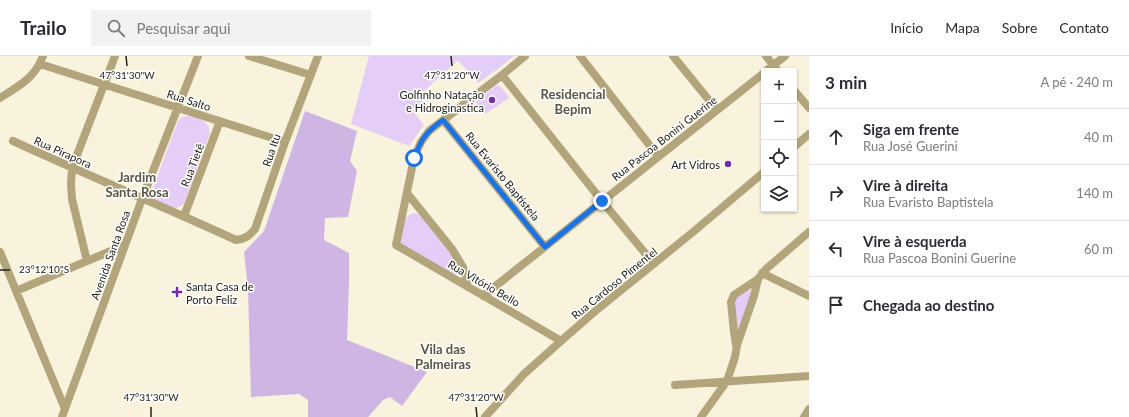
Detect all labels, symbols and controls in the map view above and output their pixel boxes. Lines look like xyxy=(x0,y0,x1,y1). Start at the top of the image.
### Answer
search box xyxy=(91,10,371,46)
text: Trailo xyxy=(20,16,67,39)
icon: search xyxy=(105,17,127,39)
text: Pesquisar aqui xyxy=(137,19,231,37)
text: Início xyxy=(890,19,923,36)
text: Mapa xyxy=(945,19,980,36)
text: Sobre xyxy=(1002,19,1037,36)
text: Contato xyxy=(1059,19,1109,36)
map controls xyxy=(761,68,797,212)
button: + xyxy=(761,68,797,104)
text: 47°31'30"W xyxy=(99,69,155,81)
text: 47°31'20"W xyxy=(424,69,480,81)
text: 3 min xyxy=(825,72,867,93)
text: A pé · 240 m xyxy=(1040,74,1113,90)
district label: Residencial Bepim xyxy=(541,86,605,117)
street label: Rua Salto xyxy=(165,87,213,113)
place label: Golfinho Natação e Hidroginastica xyxy=(400,88,484,114)
street label: Rua Pascoa Bonini Guerine xyxy=(609,93,719,183)
marker: Golfinho Natação e Hidroginastica xyxy=(487,95,497,105)
button: − xyxy=(761,104,797,140)
text: Siga em frente xyxy=(863,120,959,138)
icon: ahead xyxy=(825,126,847,148)
street label: Rua Evaristo Baptistela xyxy=(463,129,543,223)
text: 40 m xyxy=(1084,129,1113,145)
street label: Rua Itu xyxy=(259,132,283,168)
street label: Rua Pirapora xyxy=(32,134,94,170)
text: Rua José Guerini xyxy=(863,138,958,154)
button: locate xyxy=(761,140,797,176)
street label: Rua Tietê xyxy=(178,141,206,189)
route start xyxy=(405,149,423,167)
place label: Art Vidros xyxy=(671,158,720,171)
marker: Art Vidros xyxy=(723,159,733,169)
district label: Jardim Santa Rosa xyxy=(105,169,169,200)
button: layers xyxy=(761,176,797,212)
text: Vire à direita xyxy=(863,176,948,194)
icon: right xyxy=(825,182,847,204)
text: 140 m xyxy=(1076,185,1113,201)
route end xyxy=(593,192,611,210)
text: Rua Evaristo Baptistela xyxy=(863,194,994,210)
street label: Avenida Santa Rosa xyxy=(88,209,132,301)
text: Vire à esquerda xyxy=(863,232,967,250)
icon: left xyxy=(825,238,847,260)
text: 60 m xyxy=(1084,241,1113,257)
street label: Rua Cardoso Pimentel xyxy=(569,244,659,322)
text: Rua Pascoa Bonini Guerine xyxy=(863,250,1016,266)
street label: Rua Vitório Bello xyxy=(446,257,522,309)
text: 23°12'10"S xyxy=(19,263,69,275)
place label: Santa Casa de Porto Feliz xyxy=(186,280,254,306)
marker: Santa Casa de Porto Feliz xyxy=(171,286,183,298)
icon: arrive xyxy=(825,294,847,316)
text: Chegada ao destino xyxy=(863,296,994,314)
district label: Vila das Palmeiras xyxy=(415,341,471,372)
text: 47°31'30"W xyxy=(123,391,179,403)
text: 47°31'20"W xyxy=(448,391,504,403)

